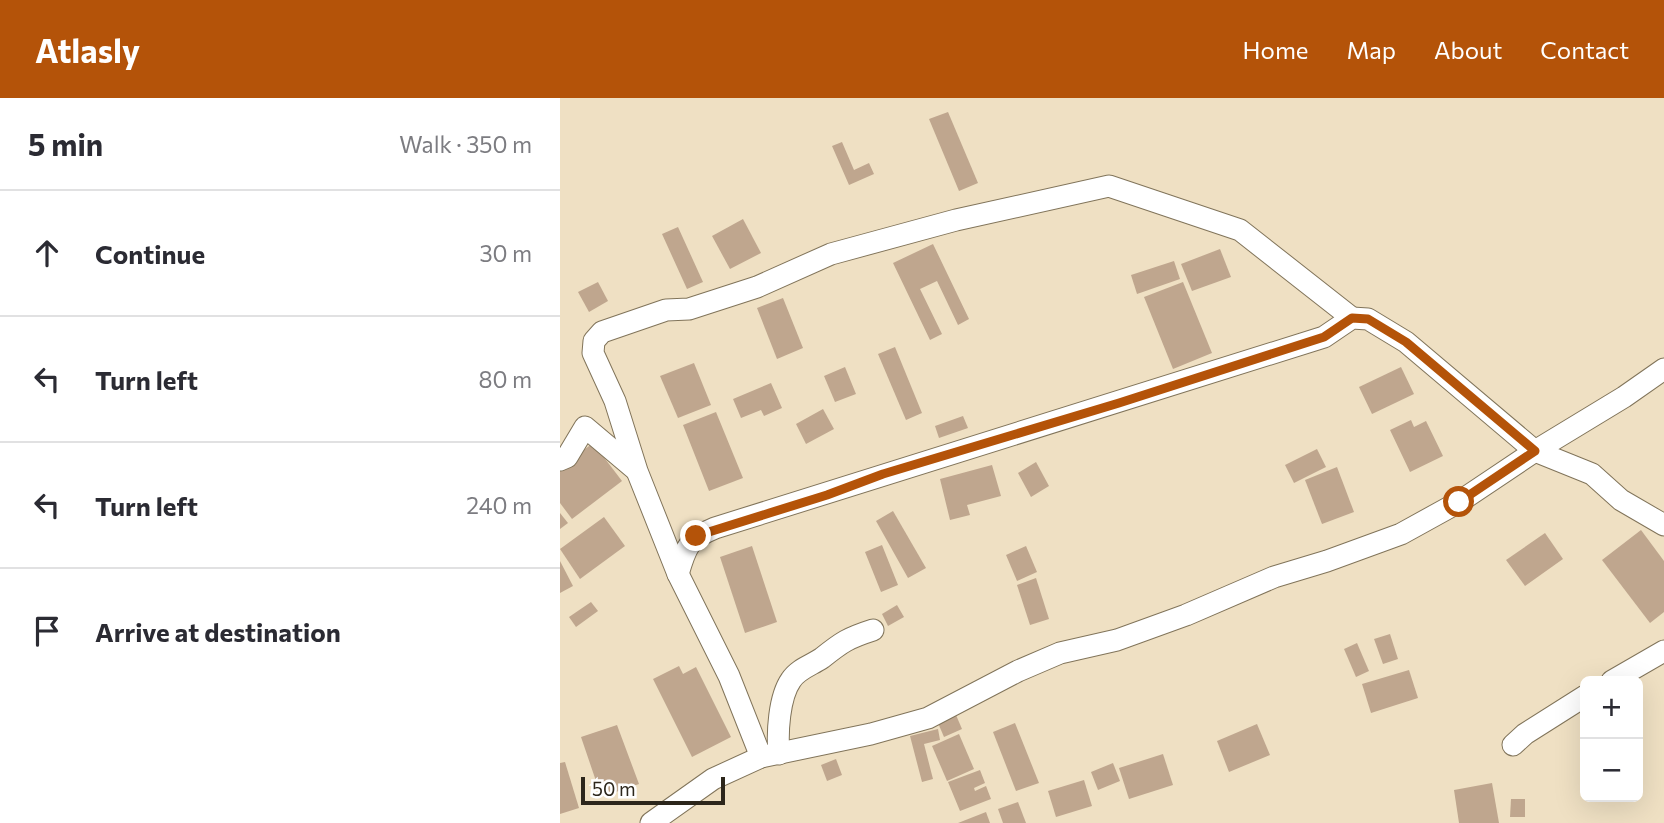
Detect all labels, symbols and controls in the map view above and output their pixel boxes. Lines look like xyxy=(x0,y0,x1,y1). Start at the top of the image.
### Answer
text: Atlasly xyxy=(35,29,140,70)
text: Home xyxy=(1243,35,1309,64)
text: Map xyxy=(1347,35,1396,64)
text: About xyxy=(1434,35,1502,64)
text: Contact xyxy=(1540,35,1629,64)
text: 5 min xyxy=(28,125,103,162)
text: Walk · 350 m xyxy=(399,130,532,158)
icon: ahead xyxy=(28,234,66,272)
text: Continue xyxy=(95,238,205,269)
text: 30 m xyxy=(479,239,532,267)
icon: left xyxy=(28,360,66,398)
text: Turn left xyxy=(95,364,198,395)
text: 80 m xyxy=(479,365,532,393)
icon: left xyxy=(28,486,66,524)
route start xyxy=(1443,486,1474,517)
text: Turn left xyxy=(95,490,198,521)
text: 240 m xyxy=(466,491,532,519)
route end xyxy=(680,520,711,551)
icon: arrive xyxy=(28,612,66,650)
text: Arrive at destination xyxy=(95,616,341,647)
map controls xyxy=(1580,676,1643,802)
button: + xyxy=(1580,676,1643,739)
button: − xyxy=(1580,739,1643,802)
scale bar xyxy=(581,774,724,806)
text: 50 m xyxy=(592,777,636,800)

